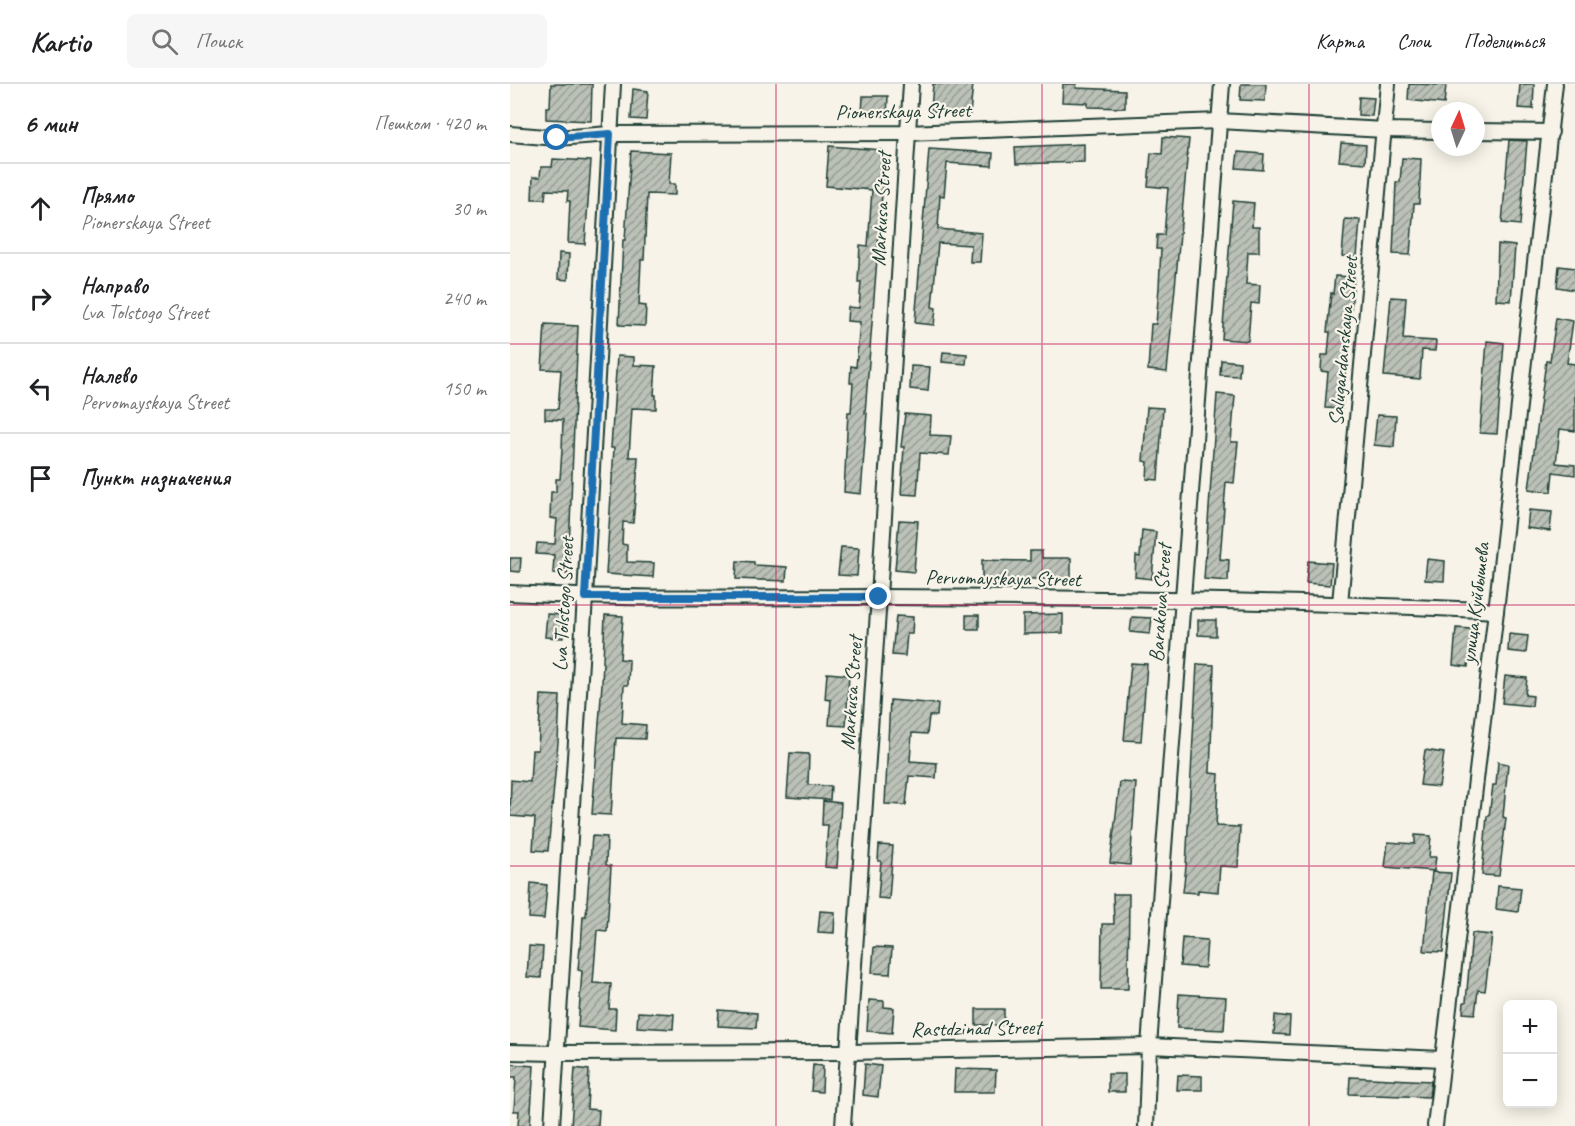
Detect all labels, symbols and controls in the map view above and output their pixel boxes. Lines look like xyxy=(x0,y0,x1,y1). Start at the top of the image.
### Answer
search box xyxy=(127,14,547,68)
text: Kartio xyxy=(30,24,91,59)
icon: search xyxy=(148,25,181,58)
text: Поиск xyxy=(196,27,242,55)
text: Карта xyxy=(1316,28,1364,54)
text: Слои xyxy=(1397,28,1431,54)
text: Поделиться xyxy=(1464,28,1545,54)
street label: Pionerskaya Street xyxy=(835,97,973,125)
north arrow xyxy=(1431,102,1485,156)
text: 6 мин xyxy=(24,107,77,140)
text: Пешком · 420 m xyxy=(374,111,486,136)
route start xyxy=(543,124,569,150)
street label: Markusa Street xyxy=(865,148,897,267)
text: Прямо xyxy=(81,182,133,210)
icon: ahead xyxy=(24,192,57,225)
text: 30 m xyxy=(452,196,486,221)
text: Pionerskaya Street xyxy=(81,210,210,235)
street label: Salugardanskaya Street xyxy=(1323,253,1364,427)
text: Направо xyxy=(81,272,148,300)
icon: right xyxy=(24,282,57,315)
text: 240 m xyxy=(443,286,486,311)
text: Lva Tolstogo Street xyxy=(81,300,209,325)
text: Налево xyxy=(81,362,137,390)
icon: left xyxy=(24,372,57,405)
text: 150 m xyxy=(443,376,486,401)
text: Pervomayskaya Street xyxy=(81,390,229,415)
icon: arrive xyxy=(24,462,57,495)
text: Пункт назначения xyxy=(81,464,230,492)
street label: Lva Tolstogo Street xyxy=(547,534,580,672)
street label: Barakova Street xyxy=(1143,540,1177,663)
street label: улица Куйбышева xyxy=(1454,540,1496,667)
street label: Pervomayskaya Street xyxy=(925,564,1083,592)
route end xyxy=(865,583,891,609)
street label: Markusa Street xyxy=(834,632,868,751)
map controls xyxy=(1503,1000,1557,1108)
button: + xyxy=(1503,1000,1557,1054)
street label: Rastdzinad Street xyxy=(911,1014,1044,1042)
button: − xyxy=(1503,1054,1557,1108)

